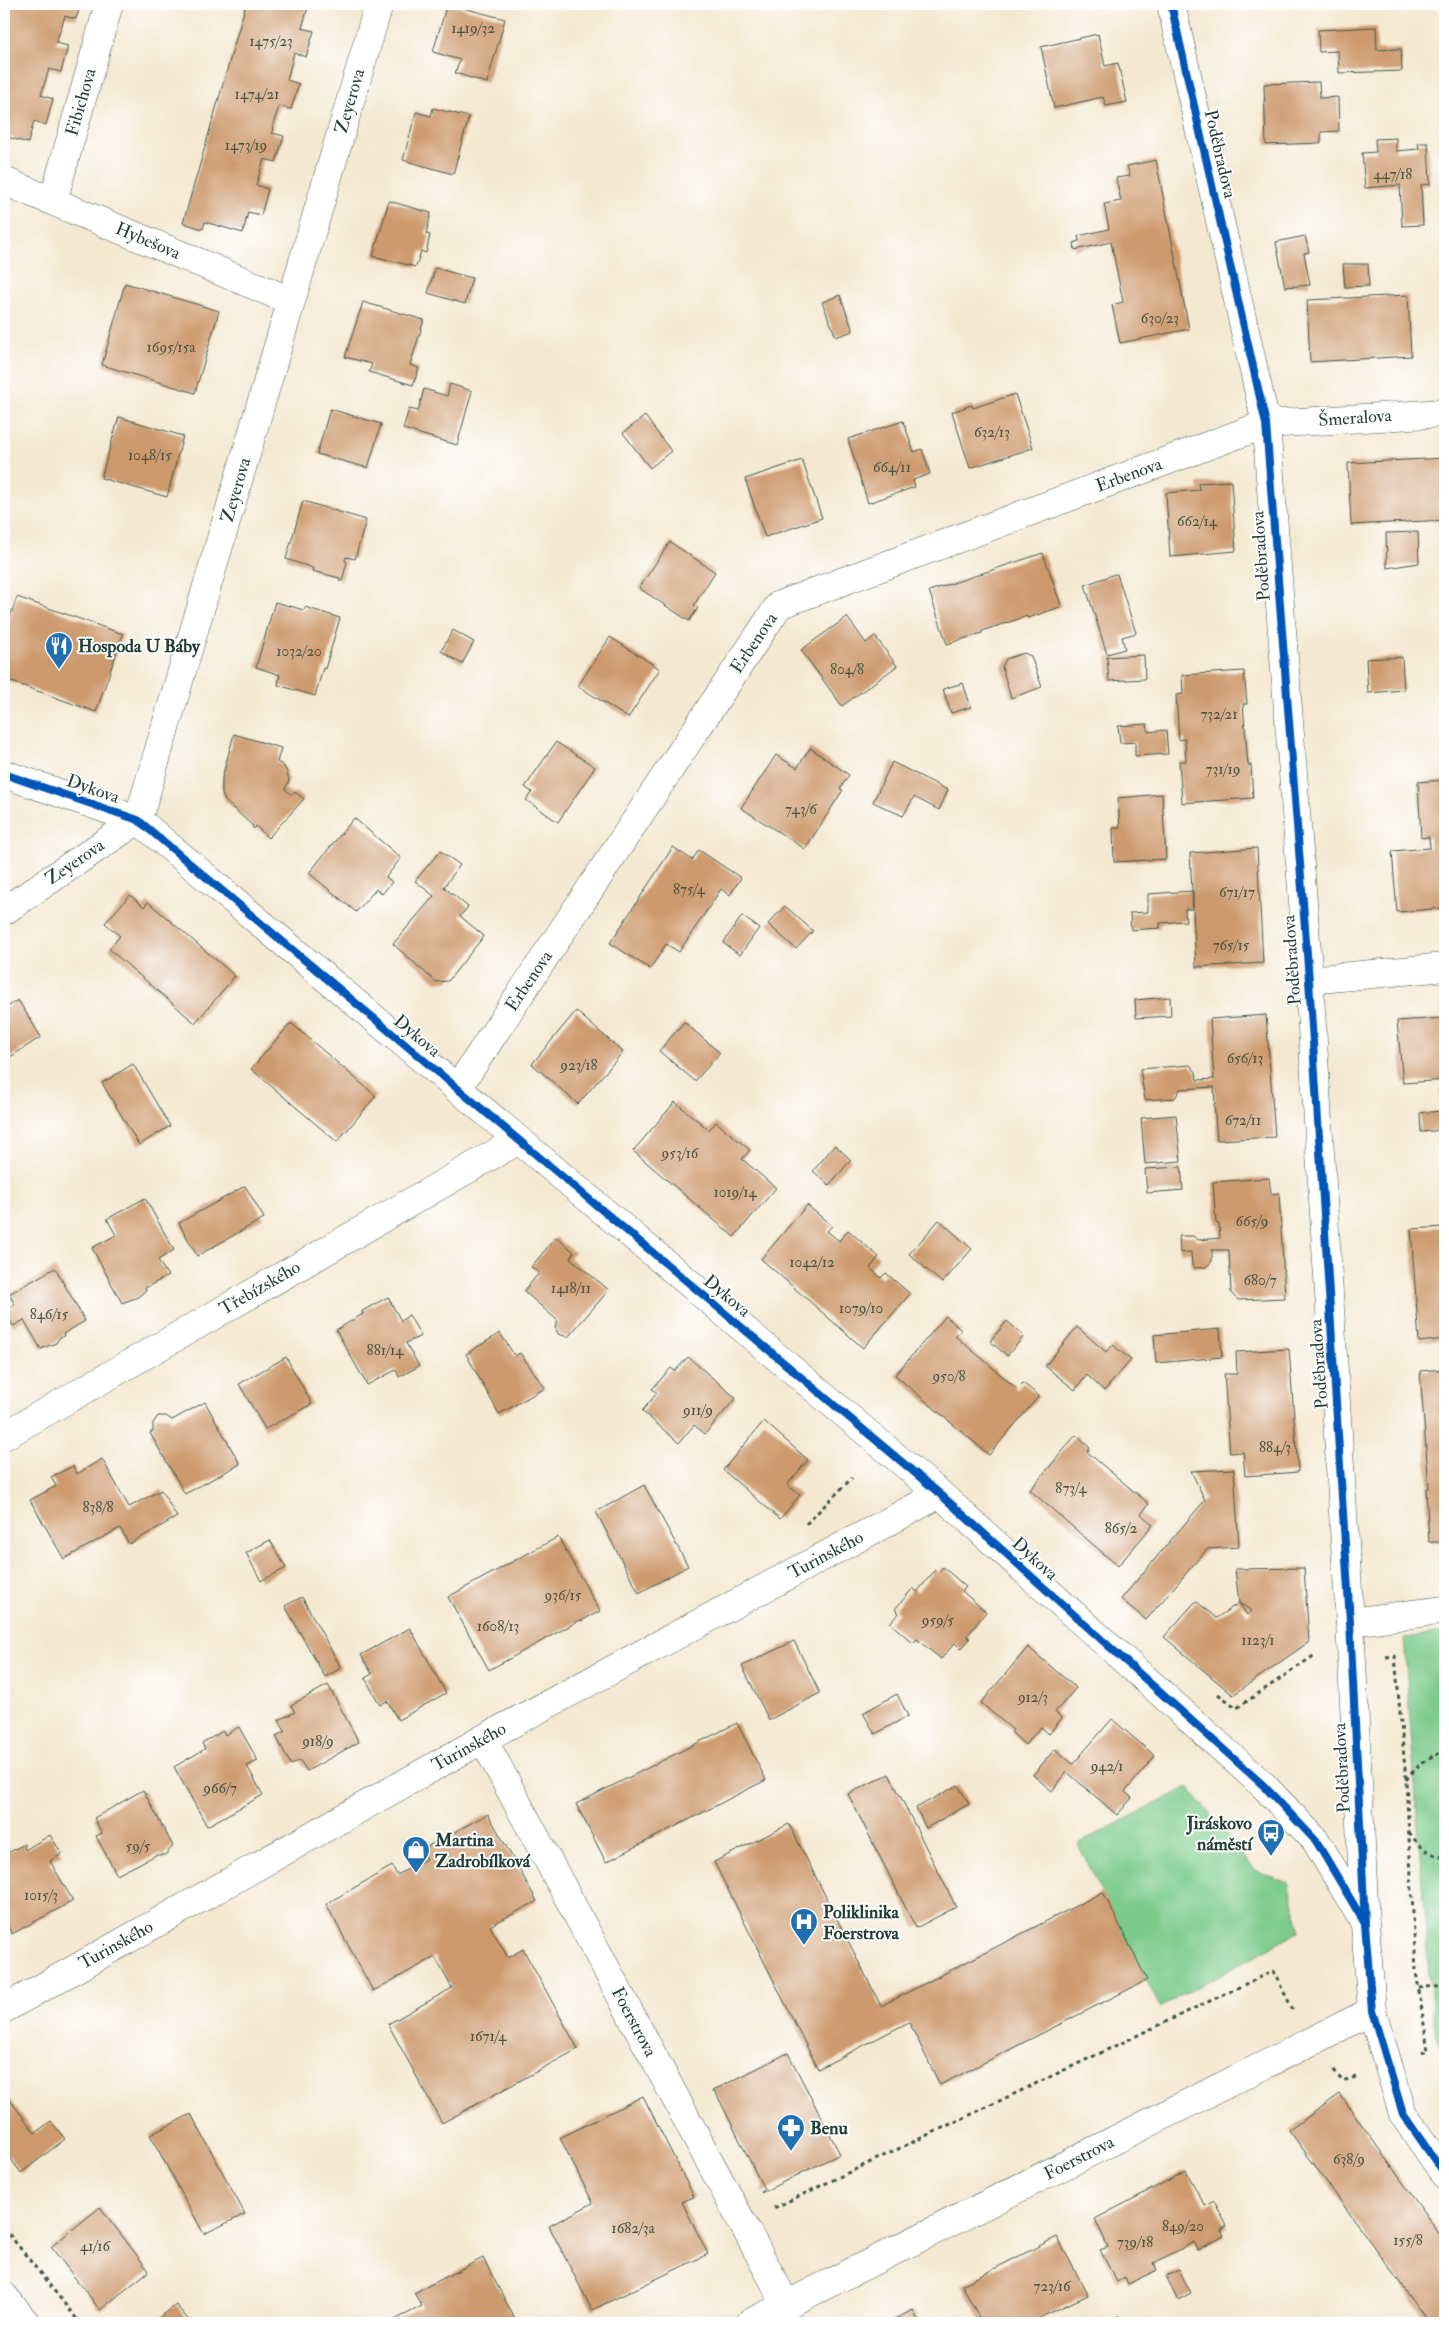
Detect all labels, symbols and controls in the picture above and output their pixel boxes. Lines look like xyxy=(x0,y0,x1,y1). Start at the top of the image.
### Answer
house number: 1419/32 xyxy=(451,19,495,38)
house number: 1475/23 xyxy=(249,32,293,51)
street label: Fibichova xyxy=(60,65,102,139)
street label: Zeyerova xyxy=(330,65,370,136)
house number: 1474/21 xyxy=(235,85,279,104)
street label: Poděbradova xyxy=(1199,107,1242,201)
house number: 1473/19 xyxy=(225,136,267,155)
house number: 447/18 xyxy=(1374,165,1412,184)
street label: Hybešova xyxy=(112,217,185,265)
house number: 630/23 xyxy=(1141,309,1179,328)
house number: 1695/15a xyxy=(147,338,196,357)
street label: Šmeralova xyxy=(1317,403,1393,432)
house number: 632/13 xyxy=(974,423,1010,442)
house number: 1048/15 xyxy=(128,446,172,465)
street label: Erbenova xyxy=(1093,452,1166,498)
street label: Zeyerova xyxy=(216,454,256,525)
house number: 664/11 xyxy=(873,458,911,477)
street label: Poděbradova xyxy=(1246,510,1276,602)
house number: 662/14 xyxy=(1177,512,1218,531)
street label: Erbenova xyxy=(725,608,783,678)
restaurant icon: Hospoda U Báby xyxy=(44,631,74,670)
place label: Hospoda U Báby xyxy=(78,635,201,658)
house number: 1032/20 xyxy=(276,642,322,661)
house number: 804/8 xyxy=(830,660,864,679)
house number: 732/21 xyxy=(1200,705,1238,724)
house number: 731/19 xyxy=(1206,760,1240,779)
street label: Dykova xyxy=(64,769,123,809)
house number: 743/6 xyxy=(785,800,818,819)
street label: Zeyerova xyxy=(41,834,110,890)
house number: 875/4 xyxy=(673,880,706,899)
house number: 671/17 xyxy=(1219,883,1255,902)
street label: Poděbradova xyxy=(1277,914,1307,1006)
house number: 765/15 xyxy=(1213,936,1250,955)
street label: Erbenova xyxy=(500,946,558,1016)
street label: Dykova xyxy=(389,1010,446,1063)
house number: 656/13 xyxy=(1227,1049,1263,1068)
house number: 923/18 xyxy=(559,1056,598,1075)
house number: 672/11 xyxy=(1225,1111,1261,1130)
house number: 953/16 xyxy=(661,1144,700,1163)
house number: 1019/14 xyxy=(713,1183,757,1202)
house number: 665/9 xyxy=(1235,1212,1269,1231)
house number: 1042/12 xyxy=(789,1253,835,1272)
street label: Třebízského xyxy=(215,1255,305,1320)
street label: Dykova xyxy=(699,1270,756,1323)
house number: 680/7 xyxy=(1243,1271,1277,1290)
house number: 1418/11 xyxy=(551,1279,591,1298)
house number: 1079/10 xyxy=(839,1299,883,1318)
house number: 846/15 xyxy=(30,1305,69,1324)
street label: Poděbradova xyxy=(1304,1318,1334,1410)
house number: 881/14 xyxy=(367,1341,404,1360)
house number: 950/8 xyxy=(932,1367,965,1386)
house number: 911/9 xyxy=(682,1401,713,1420)
house number: 884/3 xyxy=(1259,1438,1291,1457)
house number: 873/4 xyxy=(1055,1479,1088,1498)
house number: 838/8 xyxy=(83,1498,113,1517)
house number: 865/2 xyxy=(1105,1519,1138,1538)
street label: Turinského xyxy=(785,1526,868,1584)
street label: Dykova xyxy=(1007,1532,1063,1586)
house number: 936/15 xyxy=(544,1586,582,1605)
house number: 959/5 xyxy=(921,1611,955,1630)
house number: 1608/13 xyxy=(477,1617,519,1636)
house number: 1123/1 xyxy=(1241,1631,1275,1650)
house number: 912/3 xyxy=(1017,1688,1048,1707)
street label: Turinského xyxy=(428,1717,511,1777)
street label: Poděbradova xyxy=(1328,1722,1356,1814)
house number: 918/9 xyxy=(301,1732,334,1751)
house number: 942/1 xyxy=(1090,1757,1123,1776)
house number: 966/7 xyxy=(202,1779,237,1798)
place label: Jiráskovo náměstí xyxy=(1186,1812,1254,1856)
bus stop icon: Jiráskovo náměstí xyxy=(1256,1818,1286,1857)
place label: Martina Zadrobílková xyxy=(434,1829,531,1873)
shop icon: Martina Zadrobílková xyxy=(401,1835,431,1874)
house number: 59/5 xyxy=(126,1837,151,1856)
house number: 1015/3 xyxy=(24,1886,58,1905)
place label: Poliklinika Foerstrova xyxy=(823,1901,900,1945)
hospital icon: Poliklinika Foerstrova xyxy=(789,1907,819,1946)
street label: Turinského xyxy=(75,1915,158,1975)
street label: Foerstrova xyxy=(606,1983,662,2061)
house number: 1671/4 xyxy=(470,2027,507,2046)
pharmacy icon: Benu xyxy=(776,2113,806,2152)
place label: Benu xyxy=(810,2117,848,2140)
street label: Foerstrova xyxy=(1040,2130,1119,2185)
house number: 638/9 xyxy=(1333,2150,1365,2169)
house number: 849/20 xyxy=(1162,2217,1204,2236)
house number: 1682/3a xyxy=(611,2219,655,2238)
house number: 155/8 xyxy=(1393,2231,1423,2250)
house number: 739/18 xyxy=(1117,2233,1153,2252)
house number: 41/16 xyxy=(80,2237,112,2256)
house number: 723/16 xyxy=(1034,2277,1072,2296)

